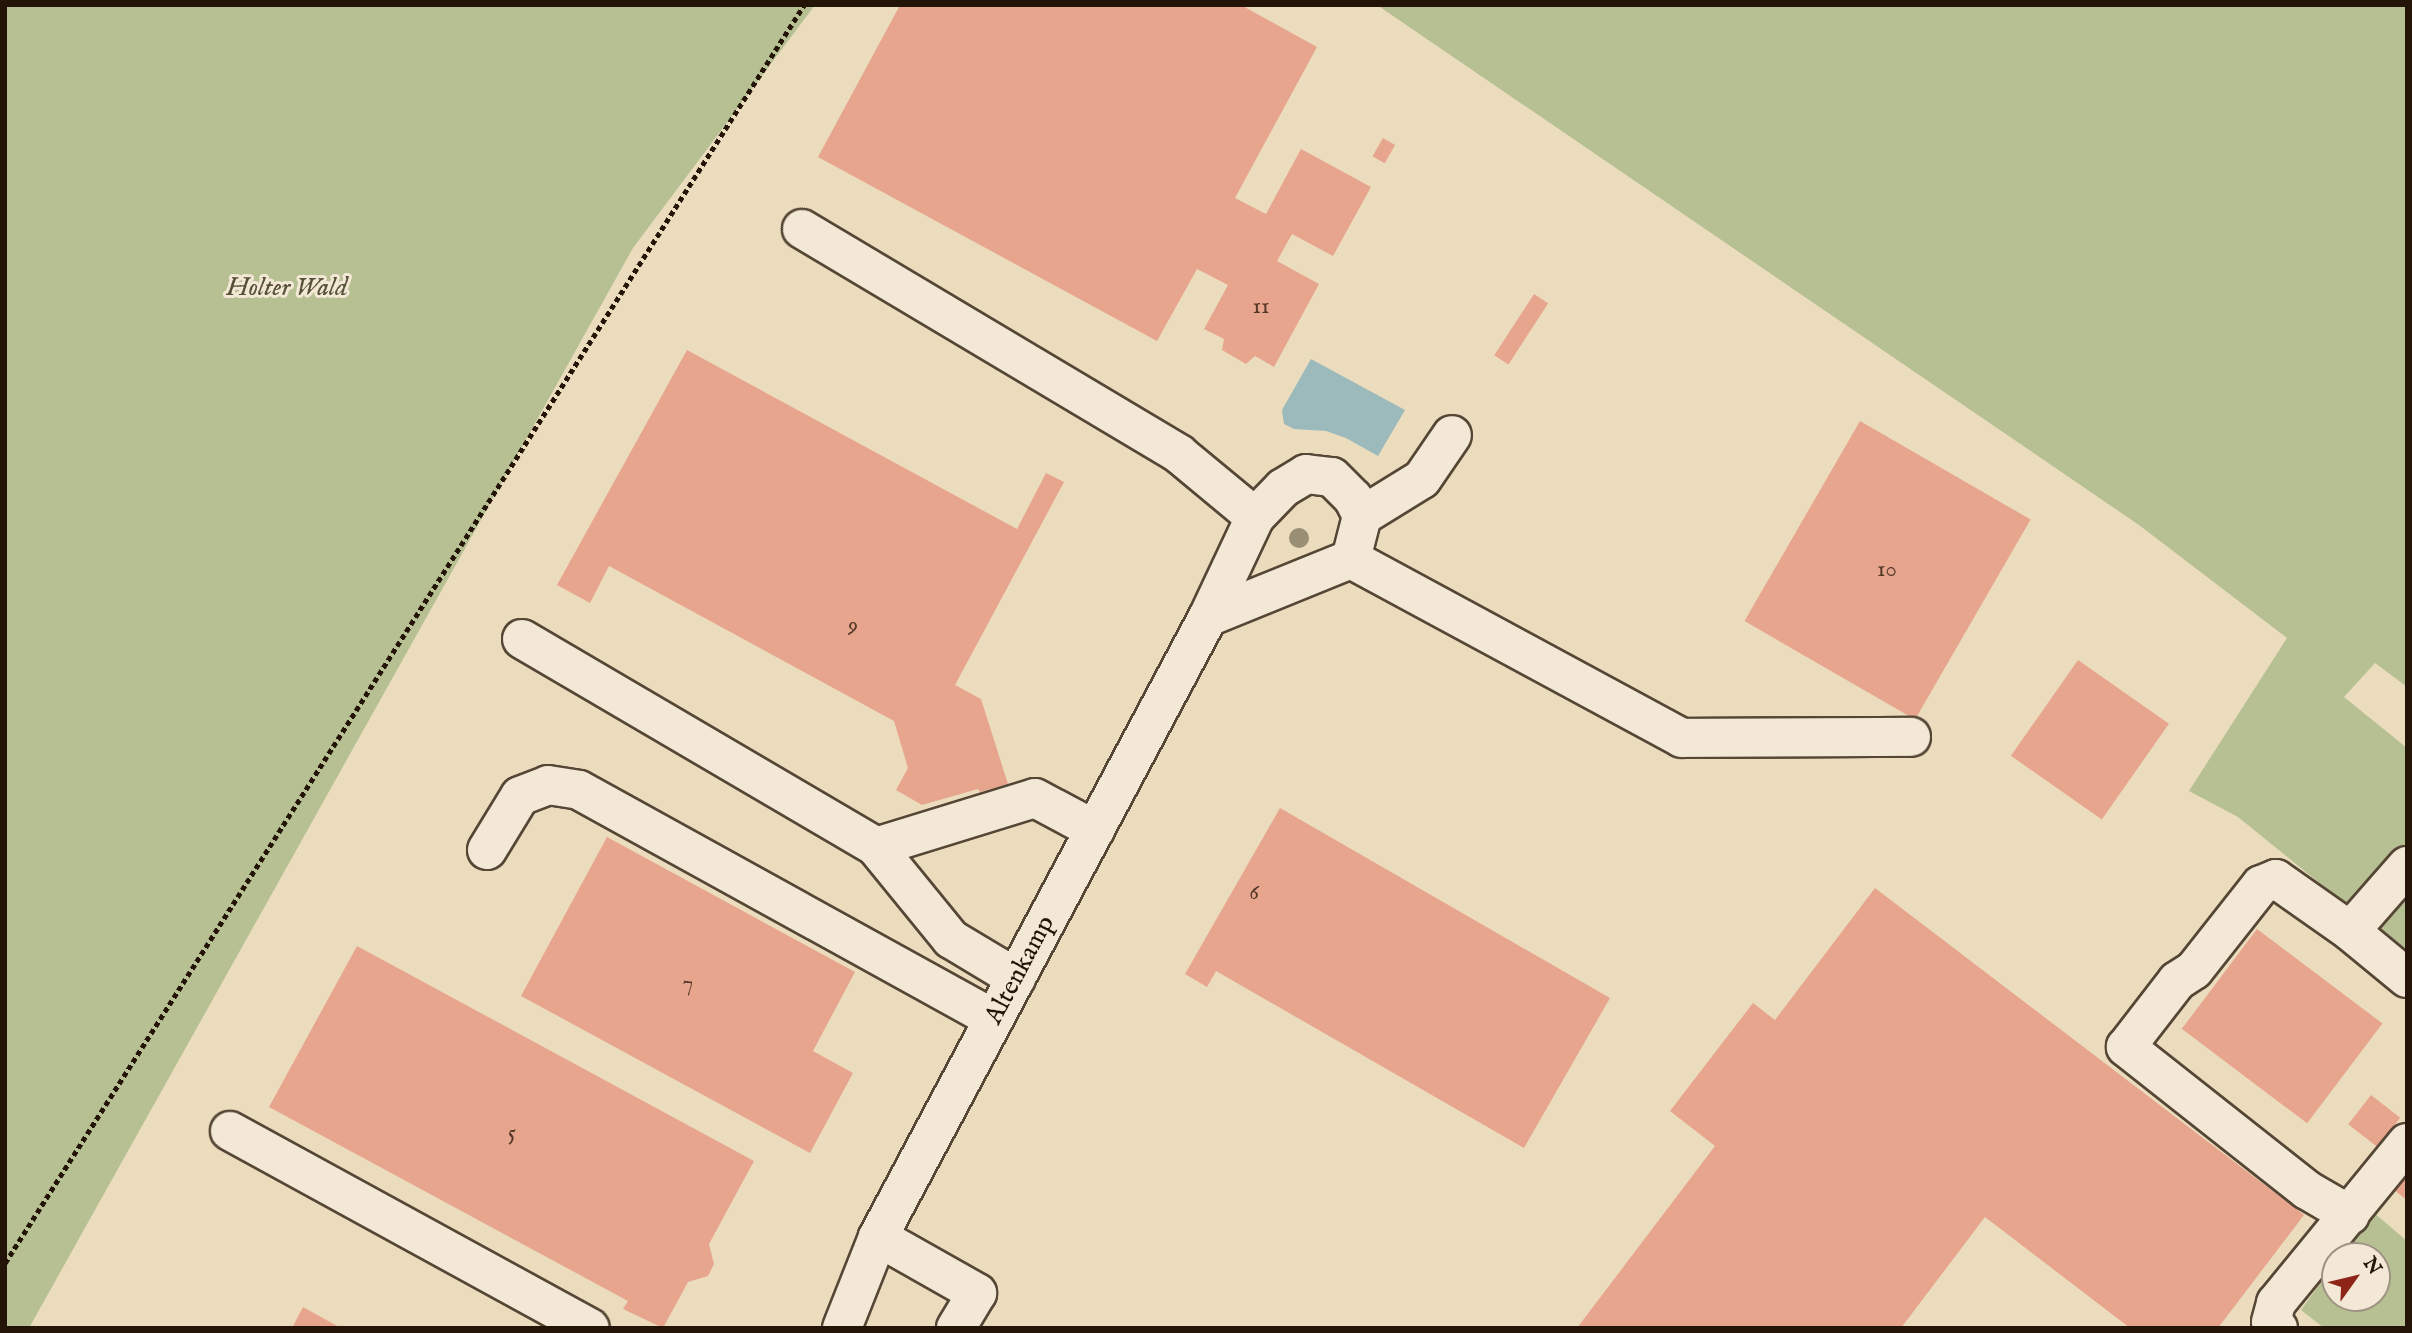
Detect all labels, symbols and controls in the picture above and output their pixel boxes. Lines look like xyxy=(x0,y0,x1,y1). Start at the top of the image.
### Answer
park label: Holter Wald xyxy=(227,272,347,304)
house number: 11 xyxy=(1252,293,1270,321)
house number: 10 xyxy=(1877,556,1897,584)
house number: 9 xyxy=(848,612,858,640)
house number: 6 xyxy=(1249,879,1259,907)
street label: Altenkamp xyxy=(978,910,1062,1030)
house number: 7 xyxy=(683,970,693,998)
house number: 5 xyxy=(508,1120,516,1148)
north arrow xyxy=(2321,1242,2391,1312)
text: N xyxy=(2357,1253,2386,1280)

